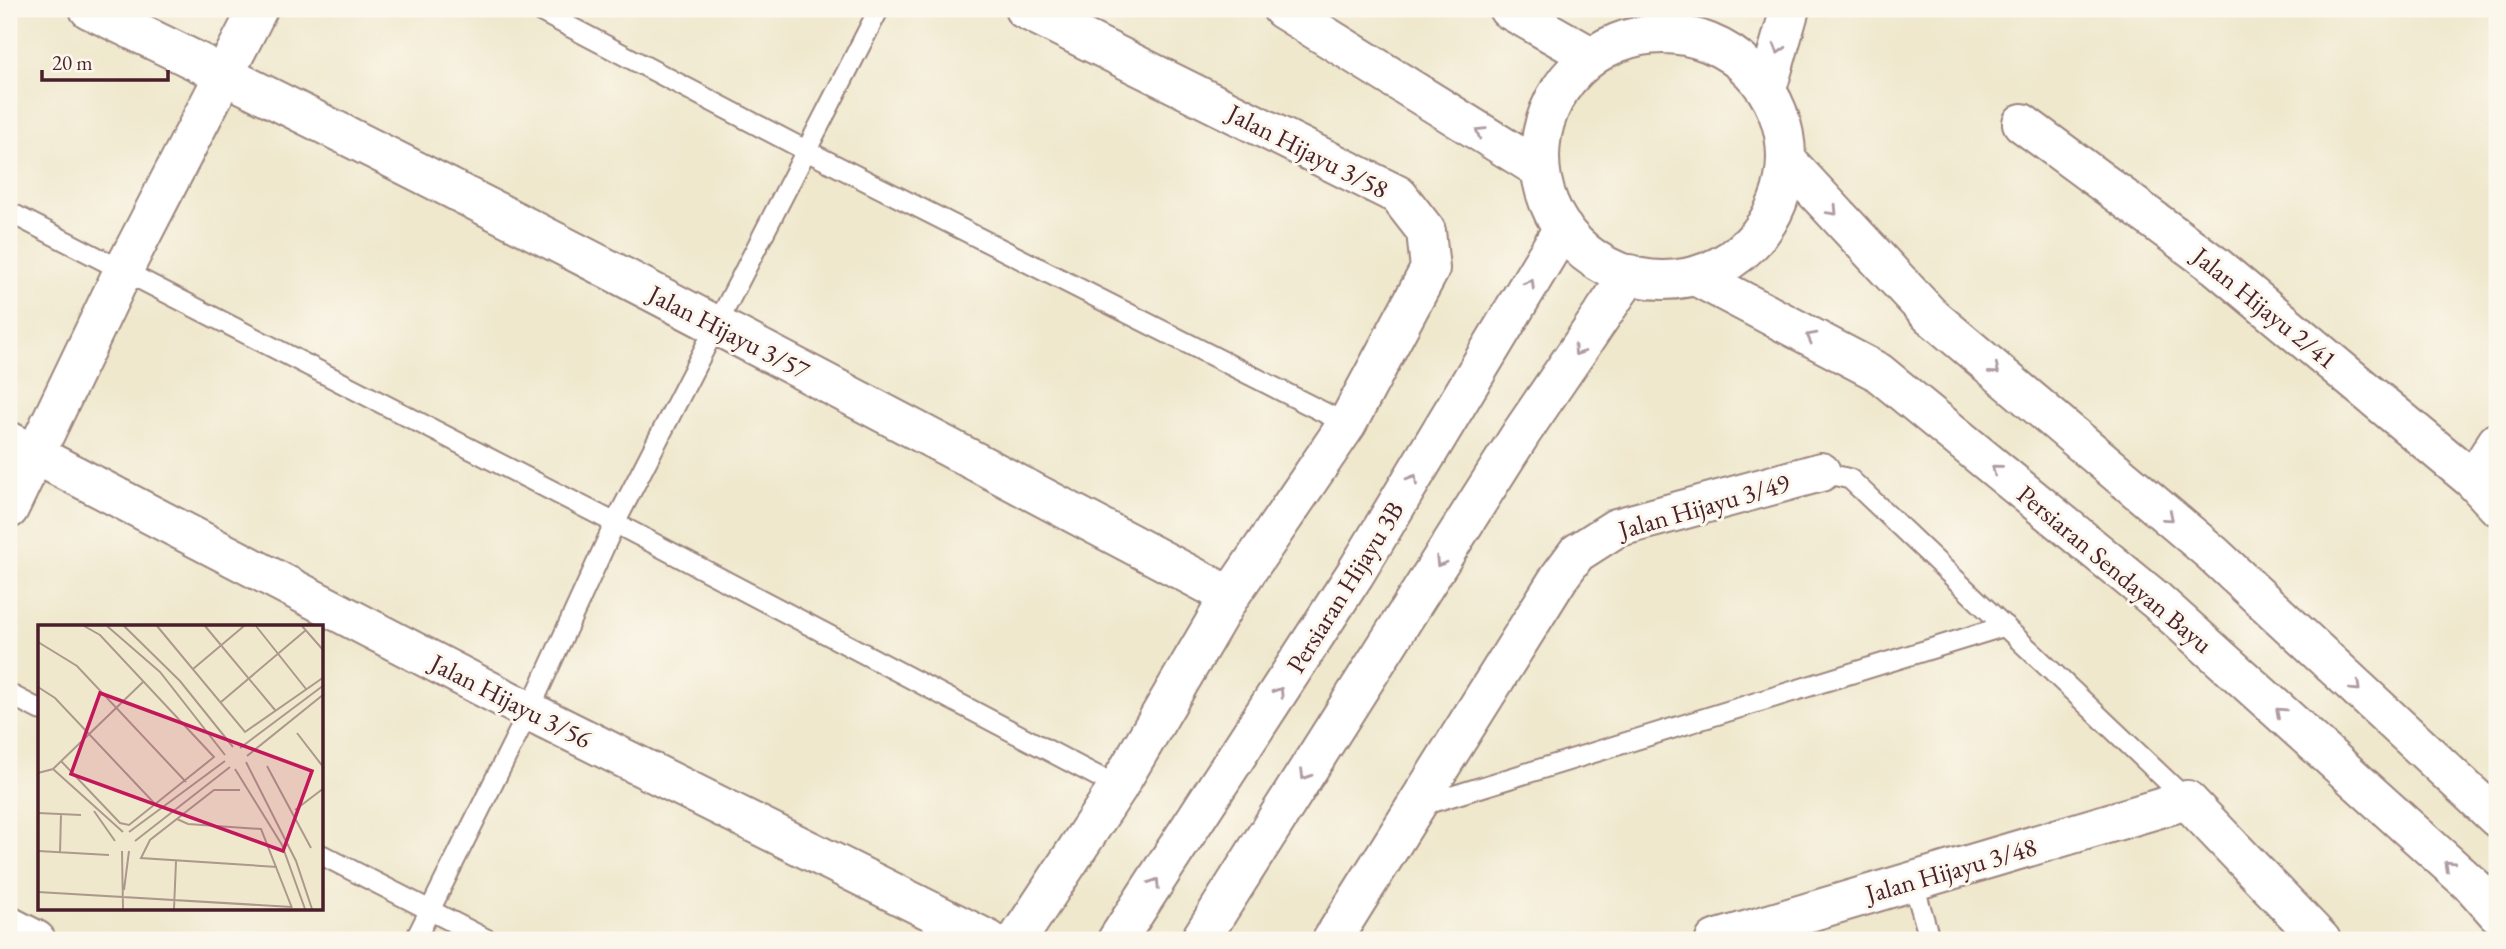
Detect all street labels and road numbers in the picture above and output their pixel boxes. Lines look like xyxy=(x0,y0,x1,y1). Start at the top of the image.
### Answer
street label: Jalan Hijayu 3/58 xyxy=(1220,95,1394,206)
street label: Jalan Hijayu 2/41 xyxy=(2184,238,2344,377)
street label: Jalan Hijayu 3/57 xyxy=(641,276,816,387)
street label: Jalan Hijayu 3/49 xyxy=(1613,465,1794,547)
street label: Persiaran Sendayan Bayu xyxy=(2010,477,2220,661)
street label: Persiaran Hijayu 3B xyxy=(1279,495,1411,679)
street label: Jalan Hijayu 3/56 xyxy=(423,645,597,756)
street label: Jalan Hijayu 3/48 xyxy=(1860,829,2040,911)

